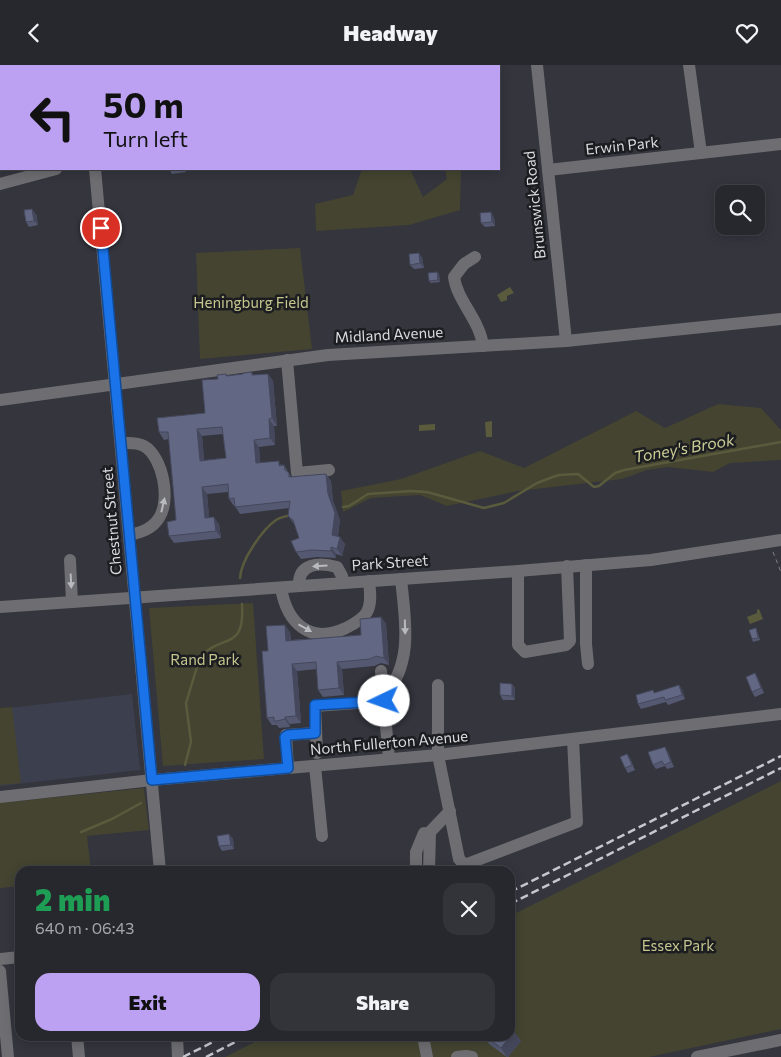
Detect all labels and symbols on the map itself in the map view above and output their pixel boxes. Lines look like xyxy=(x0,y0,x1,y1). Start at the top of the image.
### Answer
street label: Erwin Park xyxy=(584,132,659,158)
street label: Brunswick Road xyxy=(519,150,549,260)
pin xyxy=(80,207,122,249)
park label: Heningburg Field xyxy=(193,293,309,311)
street label: Midland Avenue xyxy=(334,322,444,346)
water label: Toney's Brook xyxy=(632,429,736,466)
street label: Chestnut Street xyxy=(97,466,125,576)
one-way arrow xyxy=(159,498,167,513)
street label: Park Street xyxy=(351,550,429,574)
one-way arrow xyxy=(311,562,327,570)
one-way arrow xyxy=(68,573,76,589)
one-way arrow xyxy=(401,619,409,635)
one-way arrow xyxy=(297,624,312,632)
park label: Rand Park xyxy=(170,650,240,668)
position arrow xyxy=(357,674,409,726)
street label: North Fullerton Avenue xyxy=(309,726,469,758)
park label: Essex Park xyxy=(642,936,714,954)

